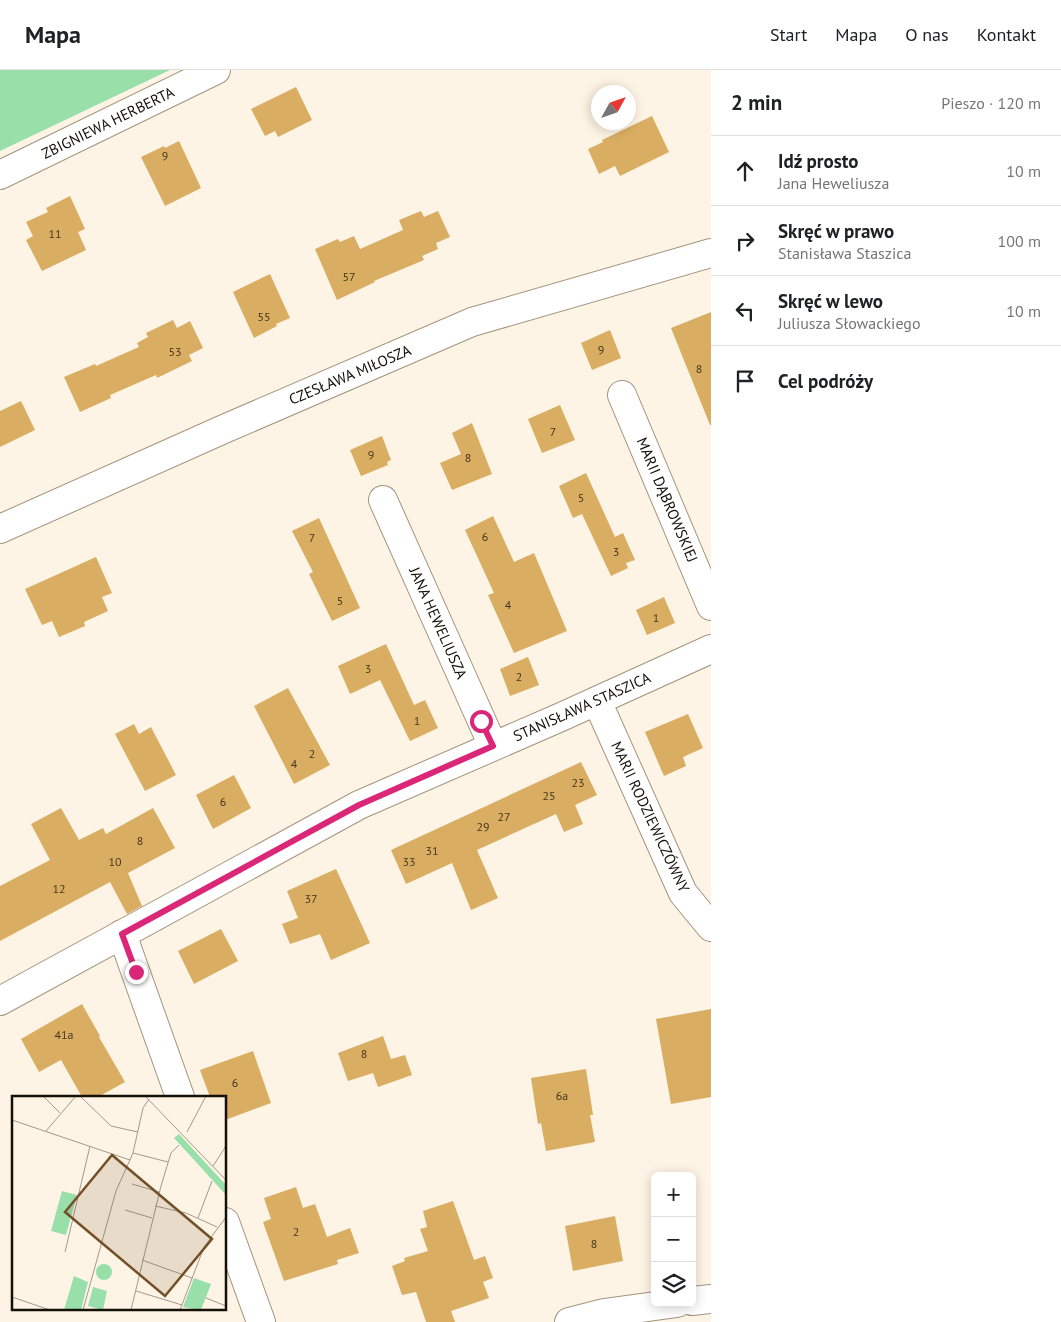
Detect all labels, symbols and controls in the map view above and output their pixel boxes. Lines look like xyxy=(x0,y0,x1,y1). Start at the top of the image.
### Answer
text: Mapa xyxy=(25,19,81,50)
text: Start xyxy=(770,23,807,46)
text: Mapa xyxy=(835,23,877,46)
text: O nas xyxy=(905,23,949,46)
text: Kontakt xyxy=(977,23,1036,46)
street label: ZBIGNIEWA HERBERTA xyxy=(38,82,177,163)
north arrow xyxy=(591,85,636,130)
text: 2 min xyxy=(731,89,782,116)
text: Pieszo · 120 m xyxy=(941,93,1041,113)
house number: 9 xyxy=(162,148,168,163)
text: Idź prosto xyxy=(778,149,858,173)
icon: ahead xyxy=(731,157,759,185)
text: 10 m xyxy=(1006,161,1041,181)
text: Jana Heweliusza xyxy=(778,173,889,193)
text: Skręć w prawo xyxy=(778,219,894,243)
house number: 11 xyxy=(48,226,62,241)
icon: right xyxy=(731,227,759,255)
text: 100 m xyxy=(998,231,1041,251)
text: Stanisława Staszica xyxy=(778,243,911,263)
house number: 57 xyxy=(342,269,356,284)
text: Skręć w lewo xyxy=(778,289,883,313)
icon: left xyxy=(731,297,759,325)
text: 10 m xyxy=(1006,301,1041,321)
house number: 55 xyxy=(257,309,271,324)
text: Juliusza Słowackiego xyxy=(778,313,921,333)
street label: CZESŁAWA MIŁOSZA xyxy=(286,340,414,409)
house number: 9 xyxy=(598,342,604,357)
house number: 53 xyxy=(168,344,182,359)
house number: 8 xyxy=(696,361,702,376)
icon: arrive xyxy=(731,367,759,395)
text: Cel podróży xyxy=(778,369,873,393)
house number: 7 xyxy=(550,424,556,439)
street label: MARII DĄBROWSKIEJ xyxy=(633,435,702,565)
house number: 9 xyxy=(368,447,374,462)
house number: 8 xyxy=(465,450,471,465)
house number: 5 xyxy=(578,490,584,505)
house number: 6 xyxy=(482,529,488,544)
house number: 7 xyxy=(309,530,315,545)
house number: 3 xyxy=(613,544,619,559)
street label: JANA HEWELIUSZA xyxy=(405,563,472,682)
house number: 5 xyxy=(337,593,343,608)
house number: 4 xyxy=(505,597,512,612)
house number: 1 xyxy=(653,610,659,625)
house number: 3 xyxy=(365,661,371,676)
street label: STANISŁAWA STASZICA xyxy=(510,668,654,745)
house number: 2 xyxy=(516,669,522,684)
route start xyxy=(470,710,493,733)
house number: 1 xyxy=(414,713,420,728)
street label: MARII RODZIEWICZÓWNY xyxy=(607,738,694,896)
house number: 2 xyxy=(309,746,315,761)
house number: 4 xyxy=(291,756,298,771)
house number: 23 xyxy=(571,775,585,790)
house number: 25 xyxy=(542,788,556,803)
house number: 6 xyxy=(220,794,226,809)
house number: 27 xyxy=(497,809,511,824)
house number: 29 xyxy=(476,819,490,834)
house number: 8 xyxy=(137,833,143,848)
house number: 31 xyxy=(425,843,439,858)
house number: 10 xyxy=(108,854,122,869)
house number: 33 xyxy=(402,854,416,869)
house number: 12 xyxy=(52,881,66,896)
house number: 37 xyxy=(304,891,318,906)
route end xyxy=(125,961,148,984)
house number: 41a xyxy=(54,1027,74,1042)
house number: 8 xyxy=(361,1046,367,1061)
house number: 6 xyxy=(232,1075,238,1090)
house number: 6a xyxy=(556,1088,568,1103)
inset map xyxy=(12,1096,226,1310)
map controls xyxy=(651,1172,696,1307)
button: + xyxy=(651,1172,696,1217)
button: − xyxy=(651,1217,696,1262)
house number: 2 xyxy=(293,1224,299,1239)
house number: 8 xyxy=(591,1236,597,1251)
button: layers xyxy=(651,1262,696,1307)

